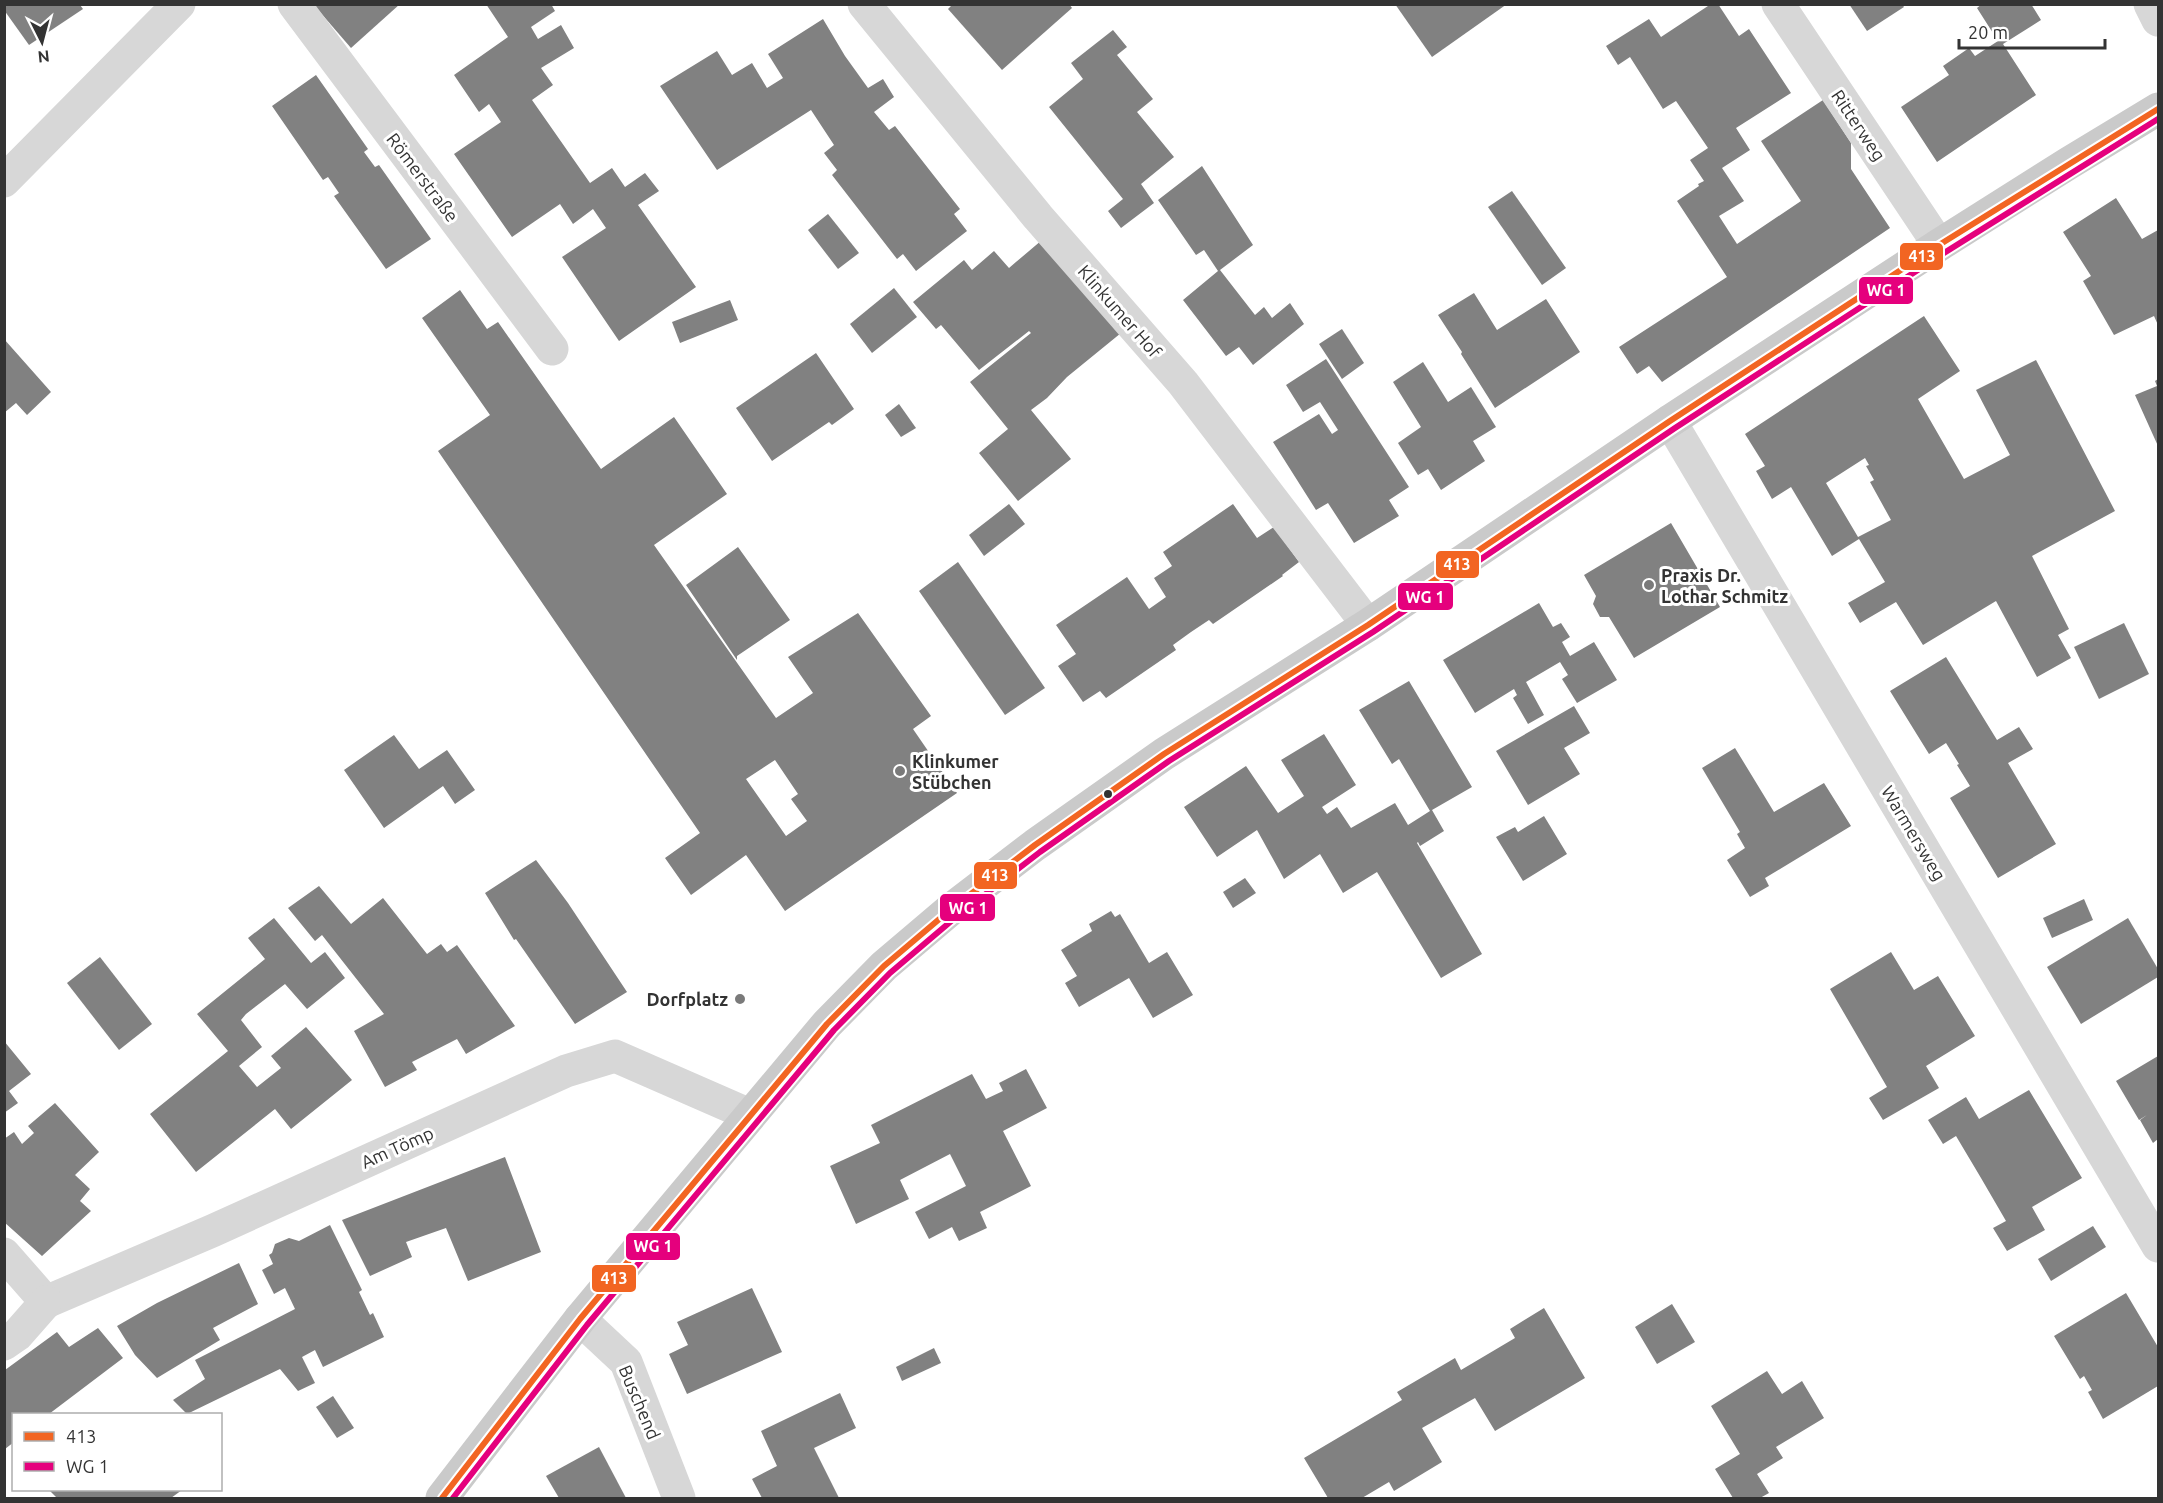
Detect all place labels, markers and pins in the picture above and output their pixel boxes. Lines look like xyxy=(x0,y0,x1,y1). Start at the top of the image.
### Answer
place label: Praxis Dr. Lothar Schmitz xyxy=(1661,565,1788,606)
marker: Praxis Dr. Lothar Schmitz xyxy=(1642,578,1656,592)
place label: Klinkumer Stübchen xyxy=(912,751,999,792)
marker: Klinkumer Stübchen xyxy=(893,764,907,778)
unlabelled marker xyxy=(1102,788,1114,800)
place label: Dorfplatz xyxy=(646,989,728,1009)
marker: Dorfplatz xyxy=(733,992,747,1006)

